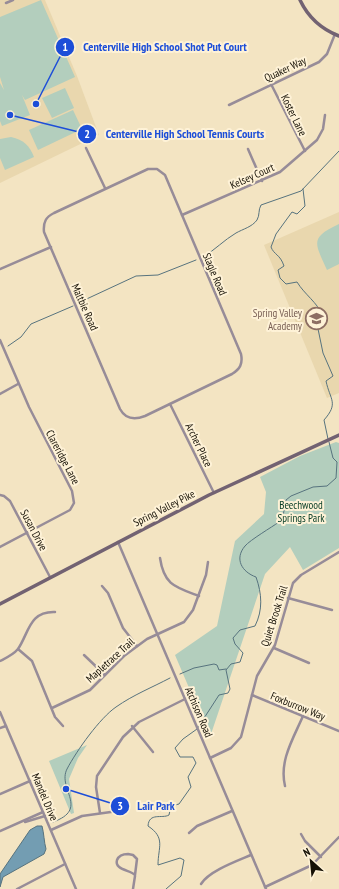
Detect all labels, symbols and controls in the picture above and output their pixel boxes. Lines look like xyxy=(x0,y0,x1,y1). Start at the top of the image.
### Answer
callout: Centerville High School Shot Put Court xyxy=(55,35,255,59)
text: 1 xyxy=(62,39,68,54)
text: Centerville High School Shot Put Court xyxy=(83,39,247,54)
street label: Quaker Way xyxy=(262,53,309,85)
street label: Koster Lane xyxy=(278,92,310,138)
callout: Centerville High School Tennis Courts xyxy=(77,122,272,146)
text: 2 xyxy=(84,126,90,141)
text: Centerville High School Tennis Courts xyxy=(106,126,264,141)
street label: Kelsey Court xyxy=(228,160,276,192)
street label: Slagle Road xyxy=(200,251,230,297)
street label: Maltbie Road xyxy=(68,281,102,333)
place label: Spring Valley Academy xyxy=(253,306,303,333)
school or university icon: Spring Valley Academy xyxy=(304,306,330,332)
street label: Archer Place xyxy=(182,421,216,470)
street label: Clareridge Lane xyxy=(43,427,83,487)
street label: Spring Valley Pike xyxy=(131,486,198,530)
park label: Beechwood Springs Park xyxy=(278,498,325,525)
street label: Susan Drive xyxy=(17,507,51,553)
street label: Quiet Brook Trail xyxy=(258,583,291,648)
street label: Mapletrace Trail xyxy=(83,634,137,685)
street label: Atchison Road xyxy=(182,685,216,740)
street label: Foxburrow Way xyxy=(269,689,328,724)
street label: Mandel Drive xyxy=(29,771,61,823)
callout: Lair Park xyxy=(110,794,183,818)
text: 3 xyxy=(117,798,123,813)
text: Lair Park xyxy=(137,798,175,813)
north arrow xyxy=(291,841,331,881)
text: N xyxy=(301,844,312,860)

